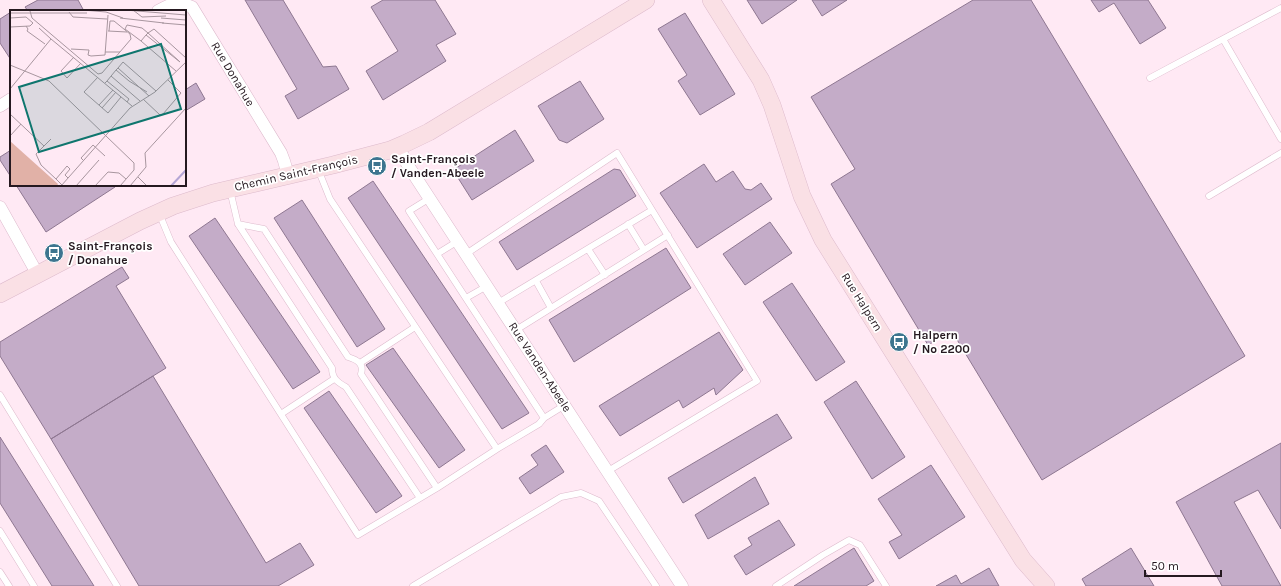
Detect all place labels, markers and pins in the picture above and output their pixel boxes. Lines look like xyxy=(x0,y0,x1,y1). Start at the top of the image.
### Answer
place label: Saint-François / Vanden-Abeele xyxy=(391,152,484,180)
bus stop icon: Saint-François / Vanden-Abeele xyxy=(366,155,388,177)
place label: Saint-François / Donahue xyxy=(68,239,152,267)
bus stop icon: Saint-François / Donahue xyxy=(43,242,65,264)
place label: Halpern / No 2200 xyxy=(913,328,970,356)
bus stop icon: Halpern / No 2200 xyxy=(888,331,910,353)

